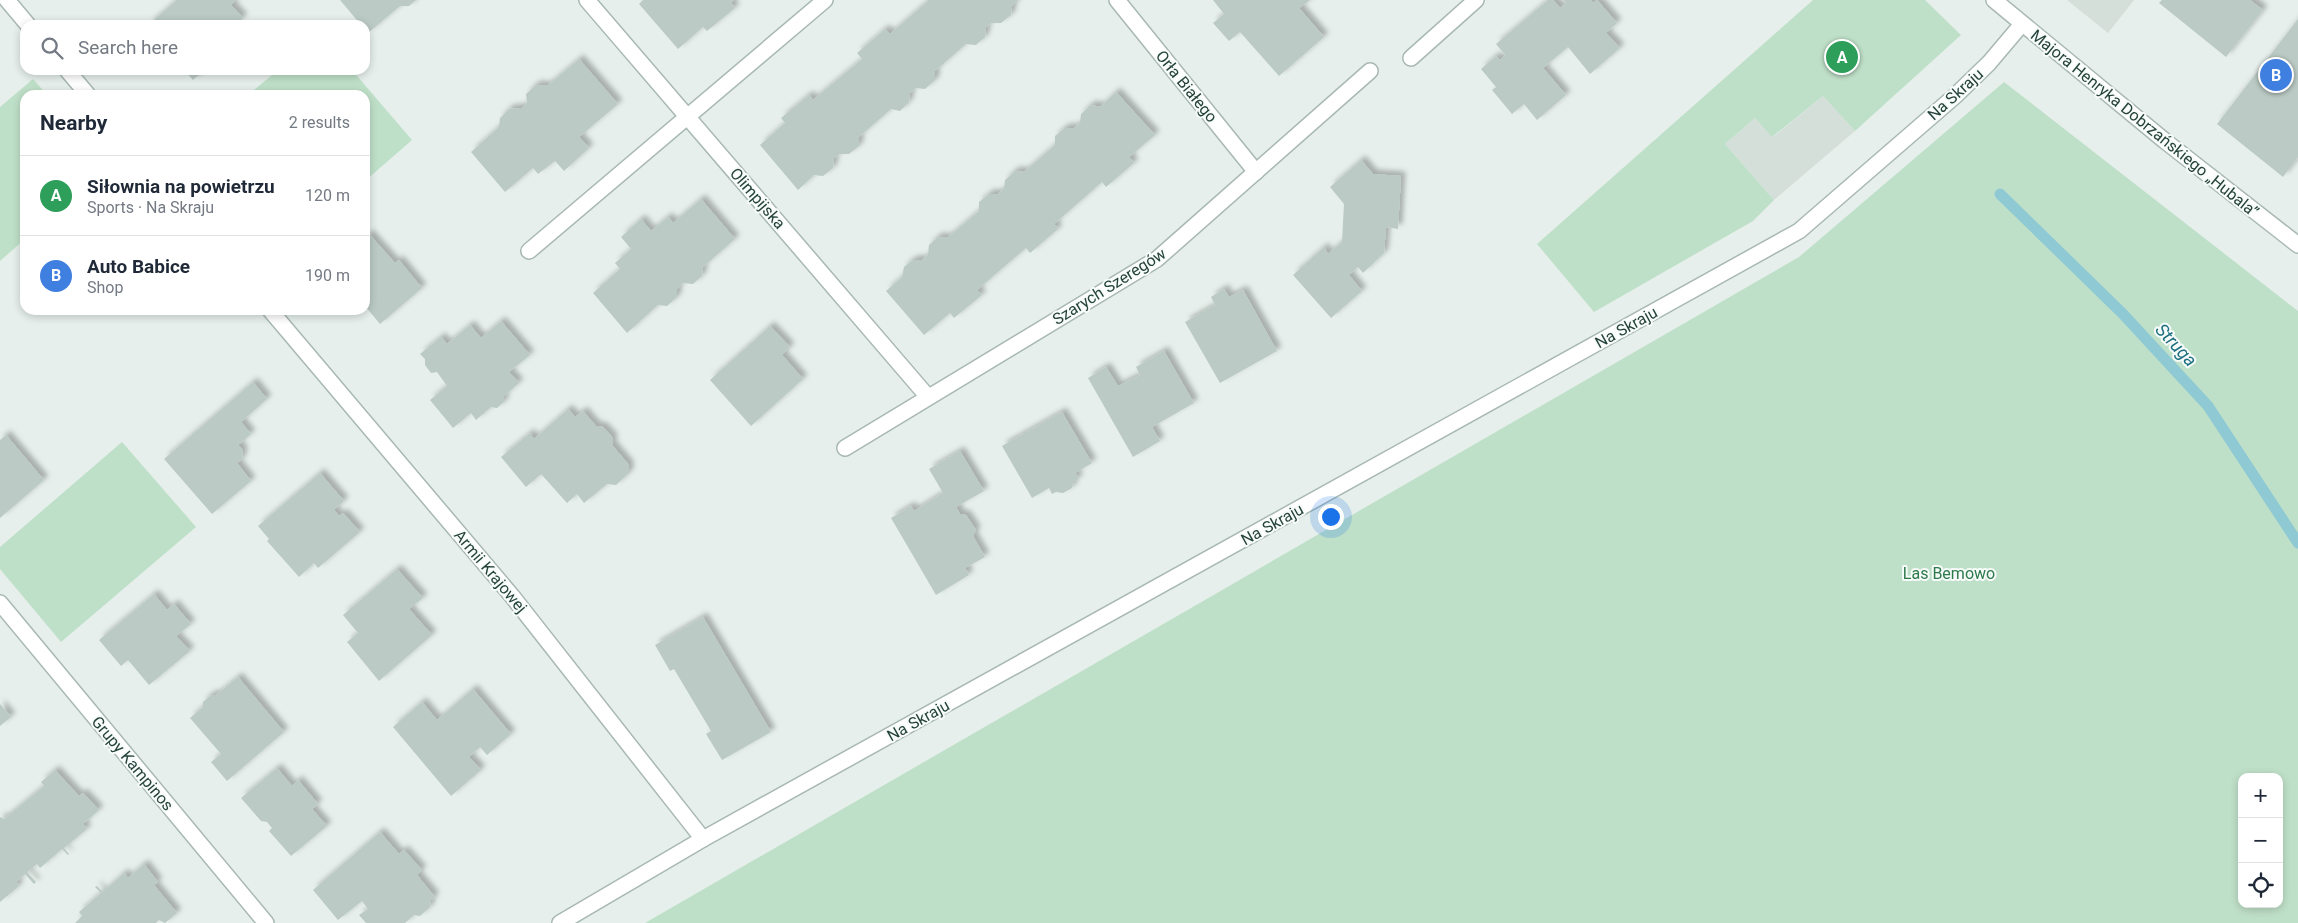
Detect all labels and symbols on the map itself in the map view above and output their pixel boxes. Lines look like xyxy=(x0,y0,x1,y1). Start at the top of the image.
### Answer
street label: Majora Henryka Dobrzańskiego „Hubala” xyxy=(2027,26,2263,221)
pin: A xyxy=(1826,38,1858,76)
street label: Orła Białego xyxy=(1152,47,1221,126)
pin: B xyxy=(2260,56,2292,94)
street label: Na Skraju xyxy=(1924,65,1987,124)
street label: Olimpijska xyxy=(726,164,789,233)
street label: Szarych Szeregów xyxy=(1049,244,1169,329)
street label: Na Skraju xyxy=(1592,303,1661,352)
water label: Struga xyxy=(2151,319,2201,370)
street label: Na Skraju xyxy=(1238,500,1307,549)
your location xyxy=(1318,504,1344,530)
street label: Armii Krajowej xyxy=(450,526,531,617)
park label: Las Bemowo xyxy=(1903,564,1995,583)
street label: Na Skraju xyxy=(884,696,953,745)
street label: Grupy Kampinos xyxy=(88,712,178,814)

